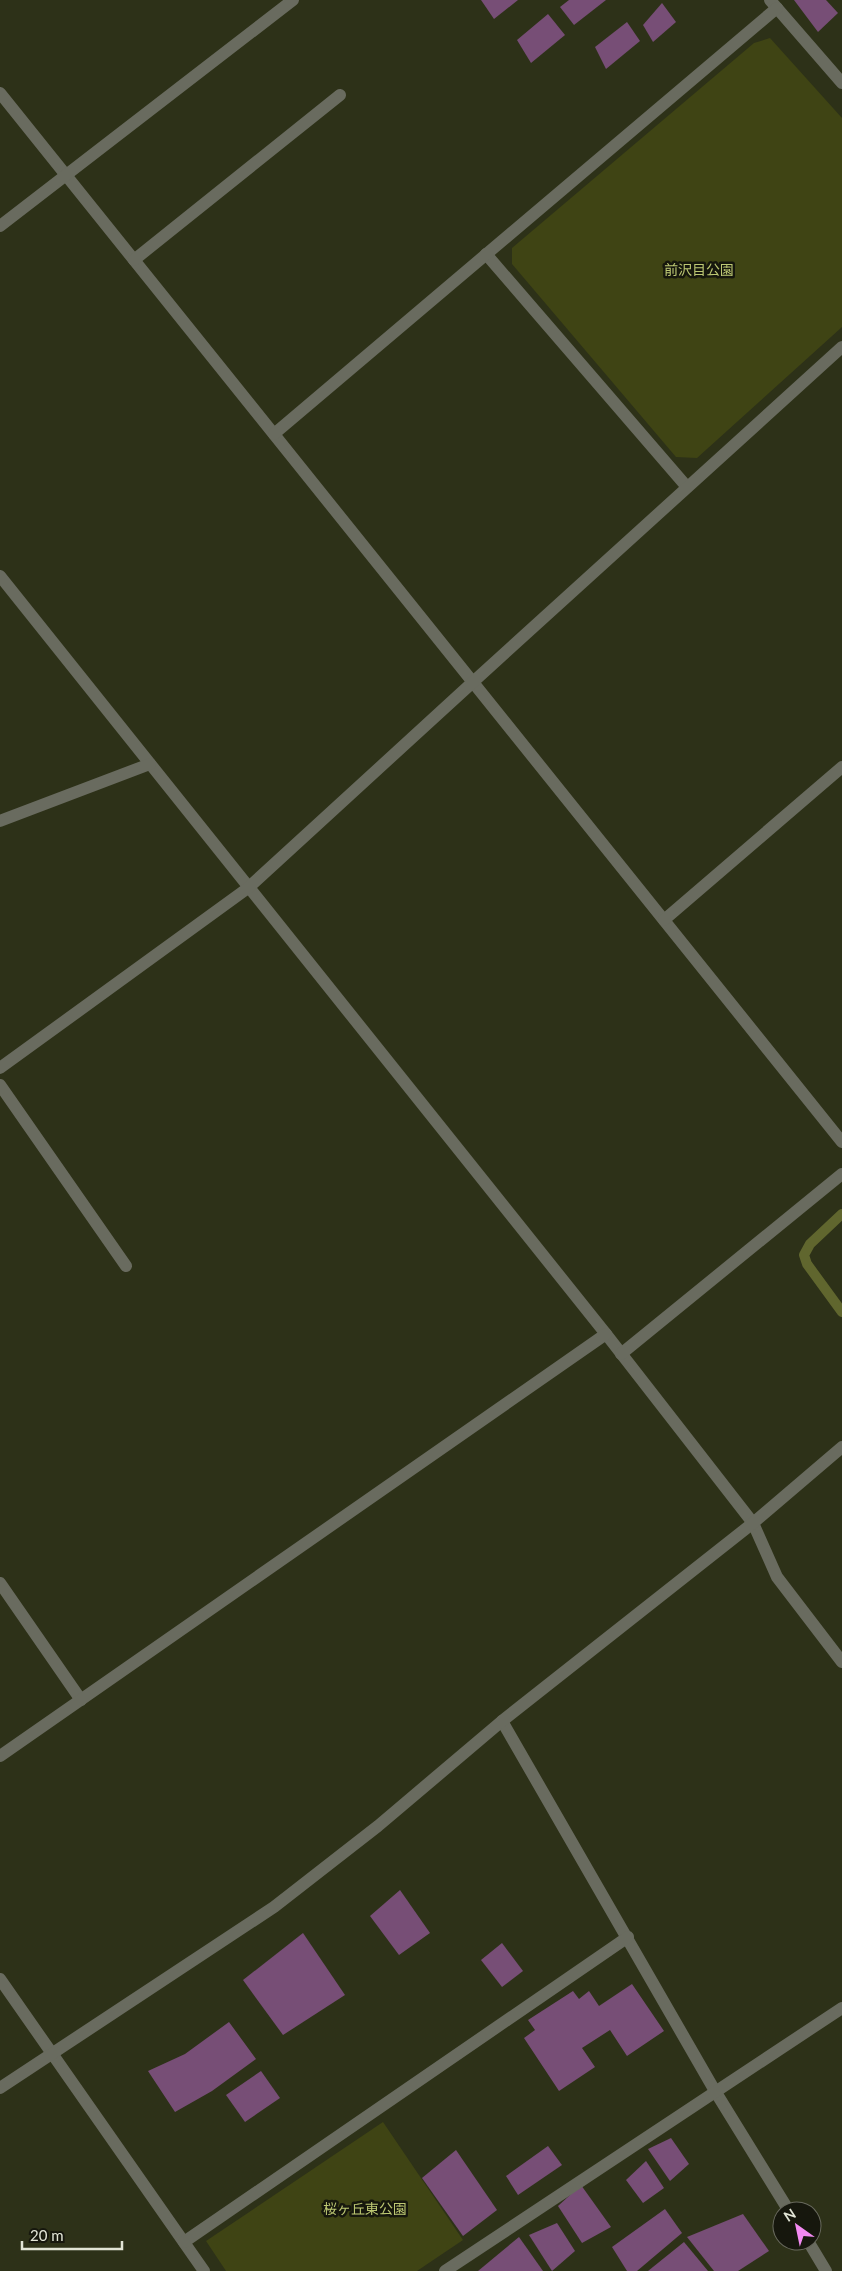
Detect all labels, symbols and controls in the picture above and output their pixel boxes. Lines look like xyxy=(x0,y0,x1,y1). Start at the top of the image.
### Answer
park label: 前沢目公園 xyxy=(664,261,734,278)
park label: 桜ヶ丘東公園 xyxy=(323,2200,407,2217)
north arrow xyxy=(772,2201,822,2251)
text: N xyxy=(780,2205,799,2225)
scale bar xyxy=(22,2218,122,2250)
text: 20 m xyxy=(30,2226,64,2244)

